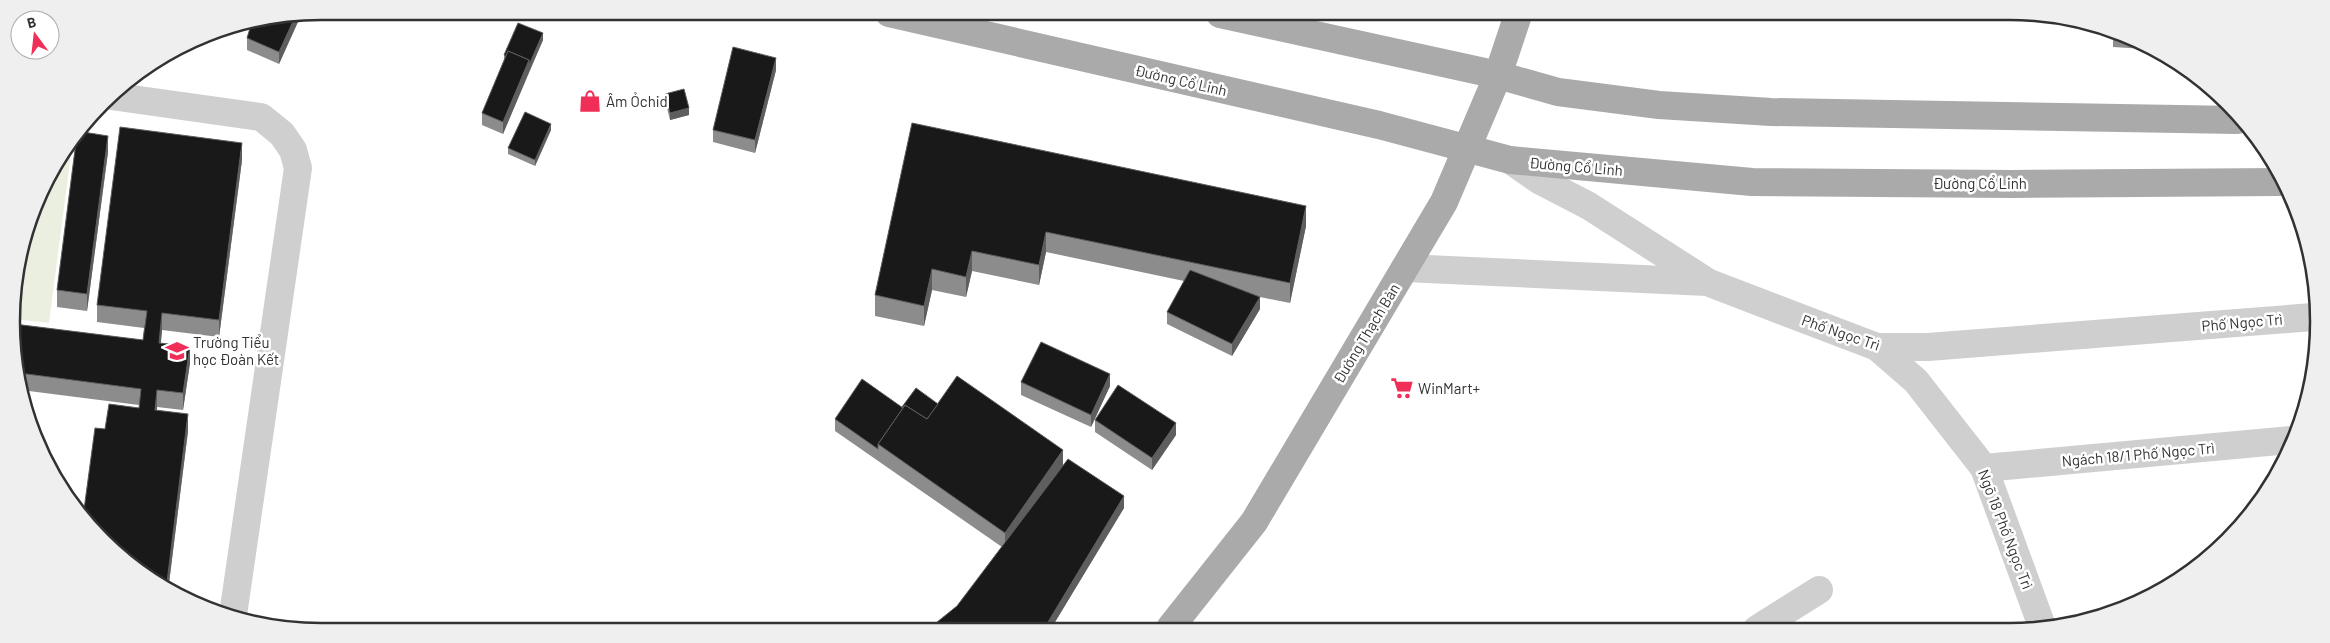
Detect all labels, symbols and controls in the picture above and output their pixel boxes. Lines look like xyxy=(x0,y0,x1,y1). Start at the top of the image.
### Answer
north arrow xyxy=(10,10,60,60)
text: B xyxy=(25,13,38,31)
street label: Đường Cổ Linh xyxy=(1133,61,1229,99)
shop icon: Âm Ỏchid xyxy=(577,88,603,114)
place label: Âm Ỏchid xyxy=(606,92,668,110)
street label: Đường Cổ Linh xyxy=(1528,153,1624,179)
street label: Đường Cổ Linh xyxy=(1933,174,2027,192)
street label: Đường Thạch Bàn xyxy=(1329,280,1403,386)
street label: Phố Ngọc Trì xyxy=(2201,309,2283,335)
street label: Phố Ngọc Trì xyxy=(1800,310,1882,354)
place label: Trường Tiểu học Đoàn Kết xyxy=(193,333,279,368)
school or university icon: Trường Tiểu học Đoàn Kết xyxy=(164,338,190,364)
supermarket icon: WinMart+ xyxy=(1389,375,1415,401)
place label: WinMart+ xyxy=(1418,379,1480,397)
street label: Ngách 18/1 Phố Ngọc Trì xyxy=(2061,438,2215,470)
street label: Ngõ 18 Phố Ngọc Trì xyxy=(1975,467,2037,591)

